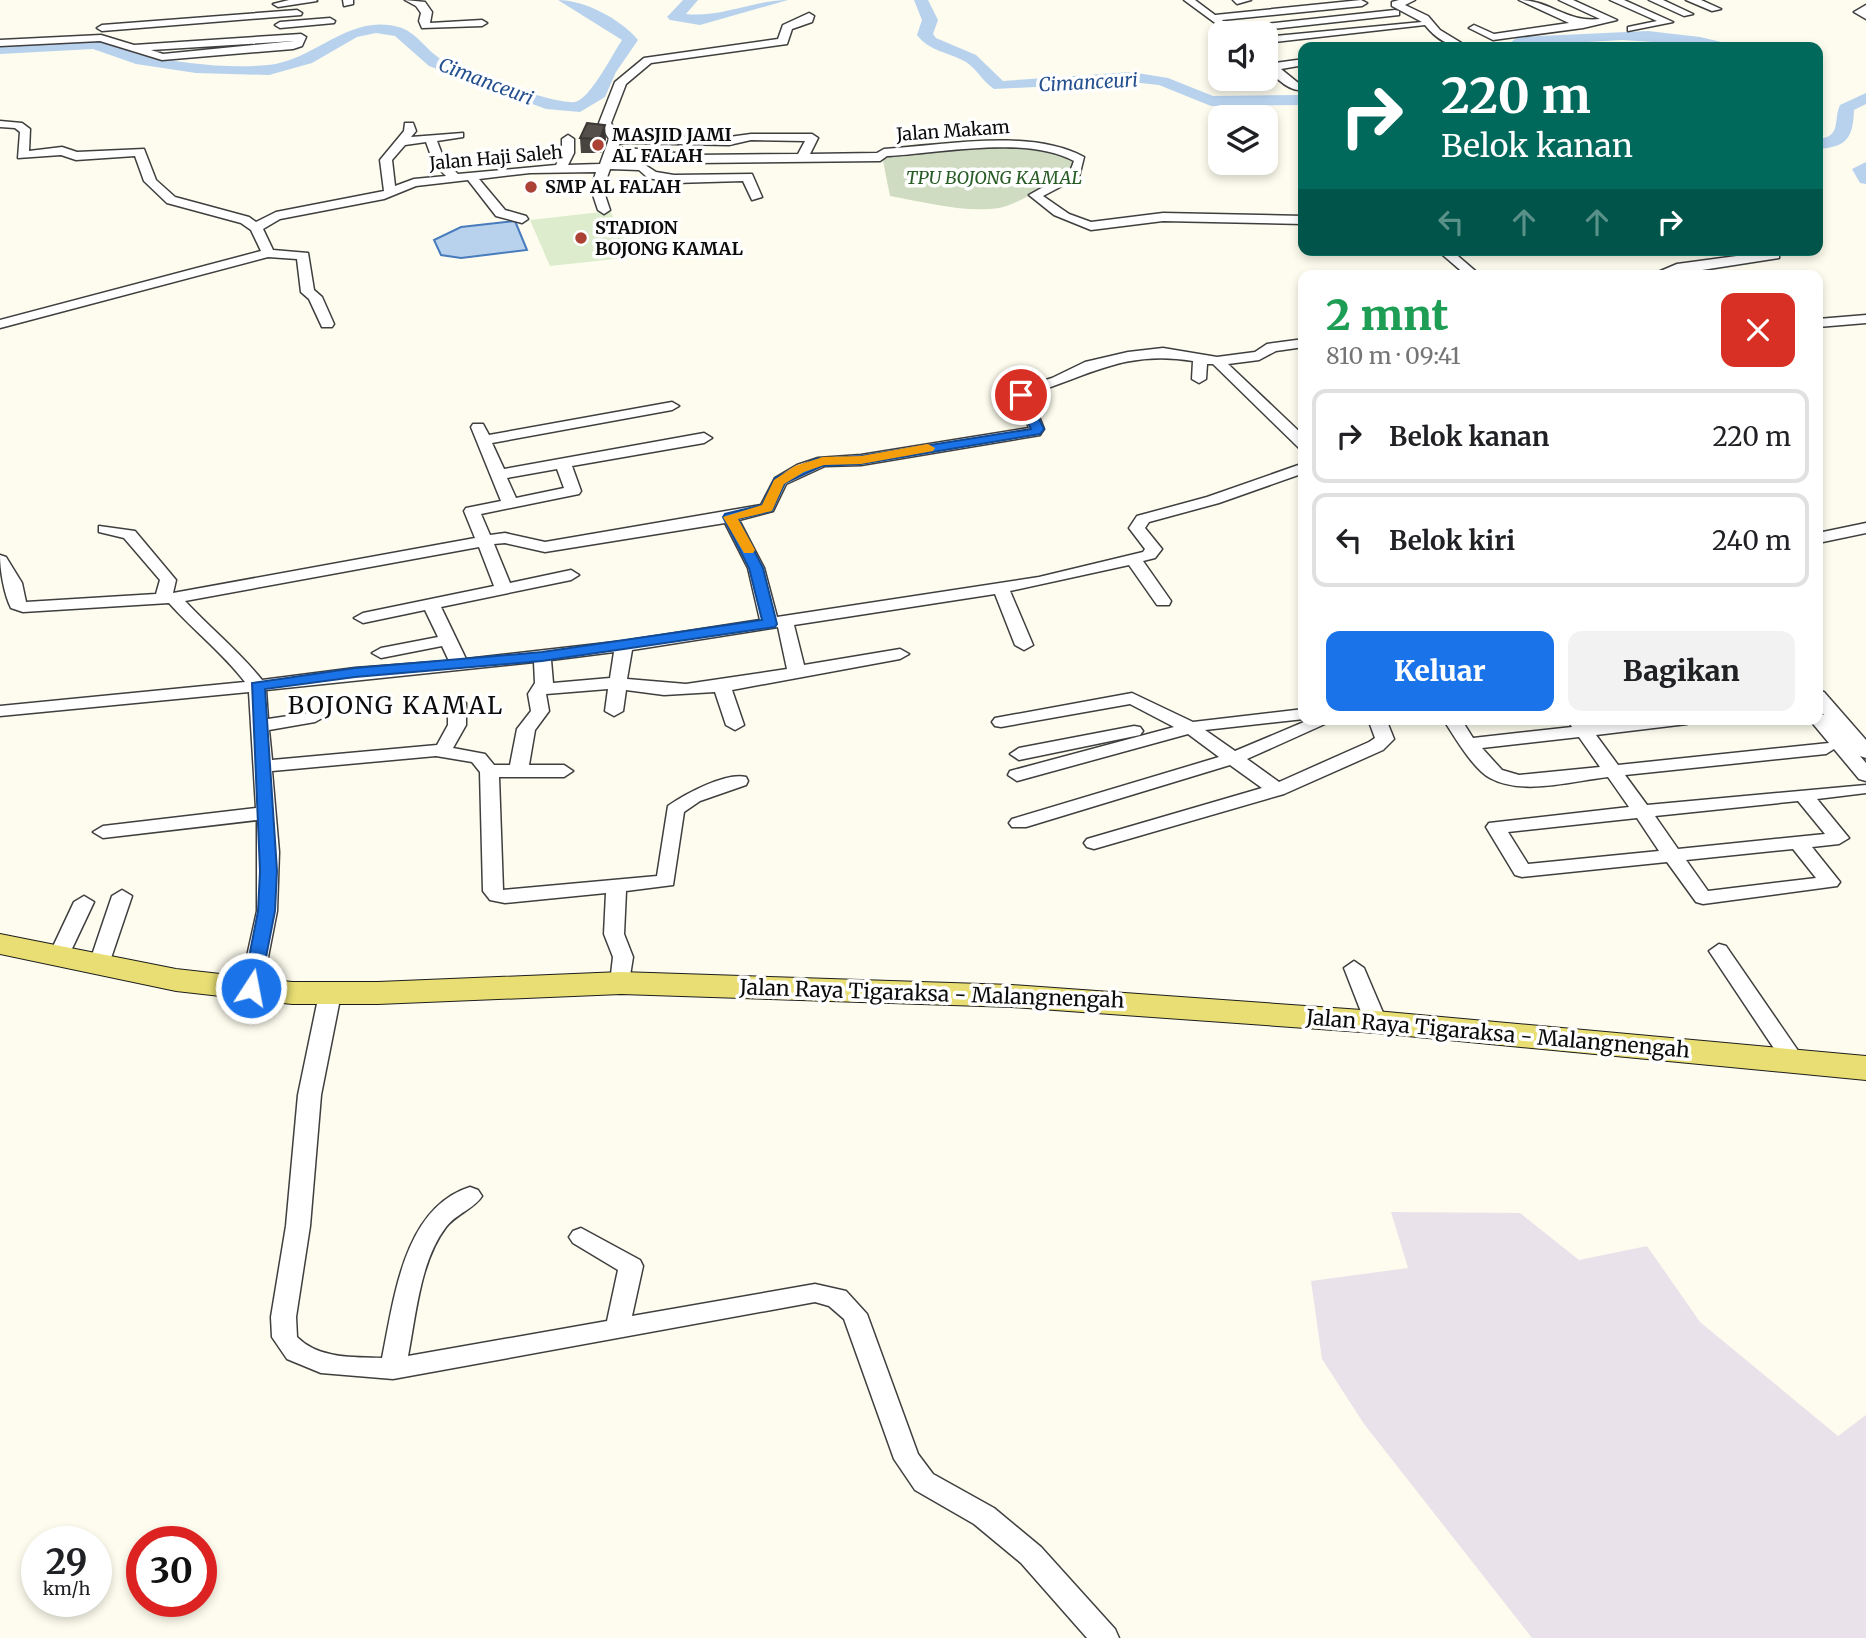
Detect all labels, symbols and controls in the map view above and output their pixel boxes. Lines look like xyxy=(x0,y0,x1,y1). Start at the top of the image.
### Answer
map controls xyxy=(1208,21,1278,175)
button: sound xyxy=(1208,21,1278,91)
water label: Cimanceuri xyxy=(435,52,537,110)
text: 220 m xyxy=(1441,65,1591,126)
water label: Cimanceuri xyxy=(1038,67,1138,97)
icon: right xyxy=(1326,70,1417,161)
button: layers xyxy=(1208,105,1278,175)
street label: Jalan Makam xyxy=(894,115,1011,146)
place label: MASJID JAMI AL FALAH xyxy=(611,123,732,167)
text: Belok kanan xyxy=(1441,126,1633,166)
marker: MASJID JAMI AL FALAH xyxy=(590,137,606,153)
street label: Jalan Haji Saleh xyxy=(427,140,564,175)
park label: TPU BOJONG KAMAL xyxy=(906,166,1082,189)
place label: SMP AL FALAH xyxy=(545,175,681,198)
marker: SMP AL FALAH xyxy=(523,179,539,195)
icon: left xyxy=(1432,203,1470,241)
icon: ahead xyxy=(1505,203,1543,241)
icon: ahead xyxy=(1578,203,1616,241)
icon: right xyxy=(1651,203,1689,241)
place label: STADION BOJONG KAMAL xyxy=(595,216,743,260)
marker: STADION BOJONG KAMAL xyxy=(573,230,589,246)
text: 2 mnt xyxy=(1326,289,1449,341)
button: close xyxy=(1721,293,1795,367)
text: 810 m · 09:41 xyxy=(1326,341,1461,370)
pin xyxy=(991,365,1051,425)
icon: arrive xyxy=(1002,376,1040,414)
icon: right xyxy=(1330,417,1368,455)
text: Belok kanan xyxy=(1389,420,1549,453)
text: 220 m xyxy=(1712,420,1791,453)
icon: left xyxy=(1330,521,1368,559)
text: Belok kiri xyxy=(1389,524,1515,557)
text: 240 m xyxy=(1712,524,1791,557)
button: Keluar xyxy=(1326,631,1554,711)
button: Bagikan xyxy=(1568,631,1795,711)
district label: BOJONG KAMAL xyxy=(288,690,504,721)
position arrow xyxy=(214,951,288,1025)
street label: Jalan Raya Tigaraksa - Malangnengah xyxy=(738,973,1125,1014)
street label: Jalan Raya Tigaraksa - Malangnengah xyxy=(1304,1003,1691,1064)
speed limit sign: 30 xyxy=(126,1526,217,1617)
text: 29 xyxy=(46,1540,87,1584)
text: km/h xyxy=(43,1577,90,1600)

